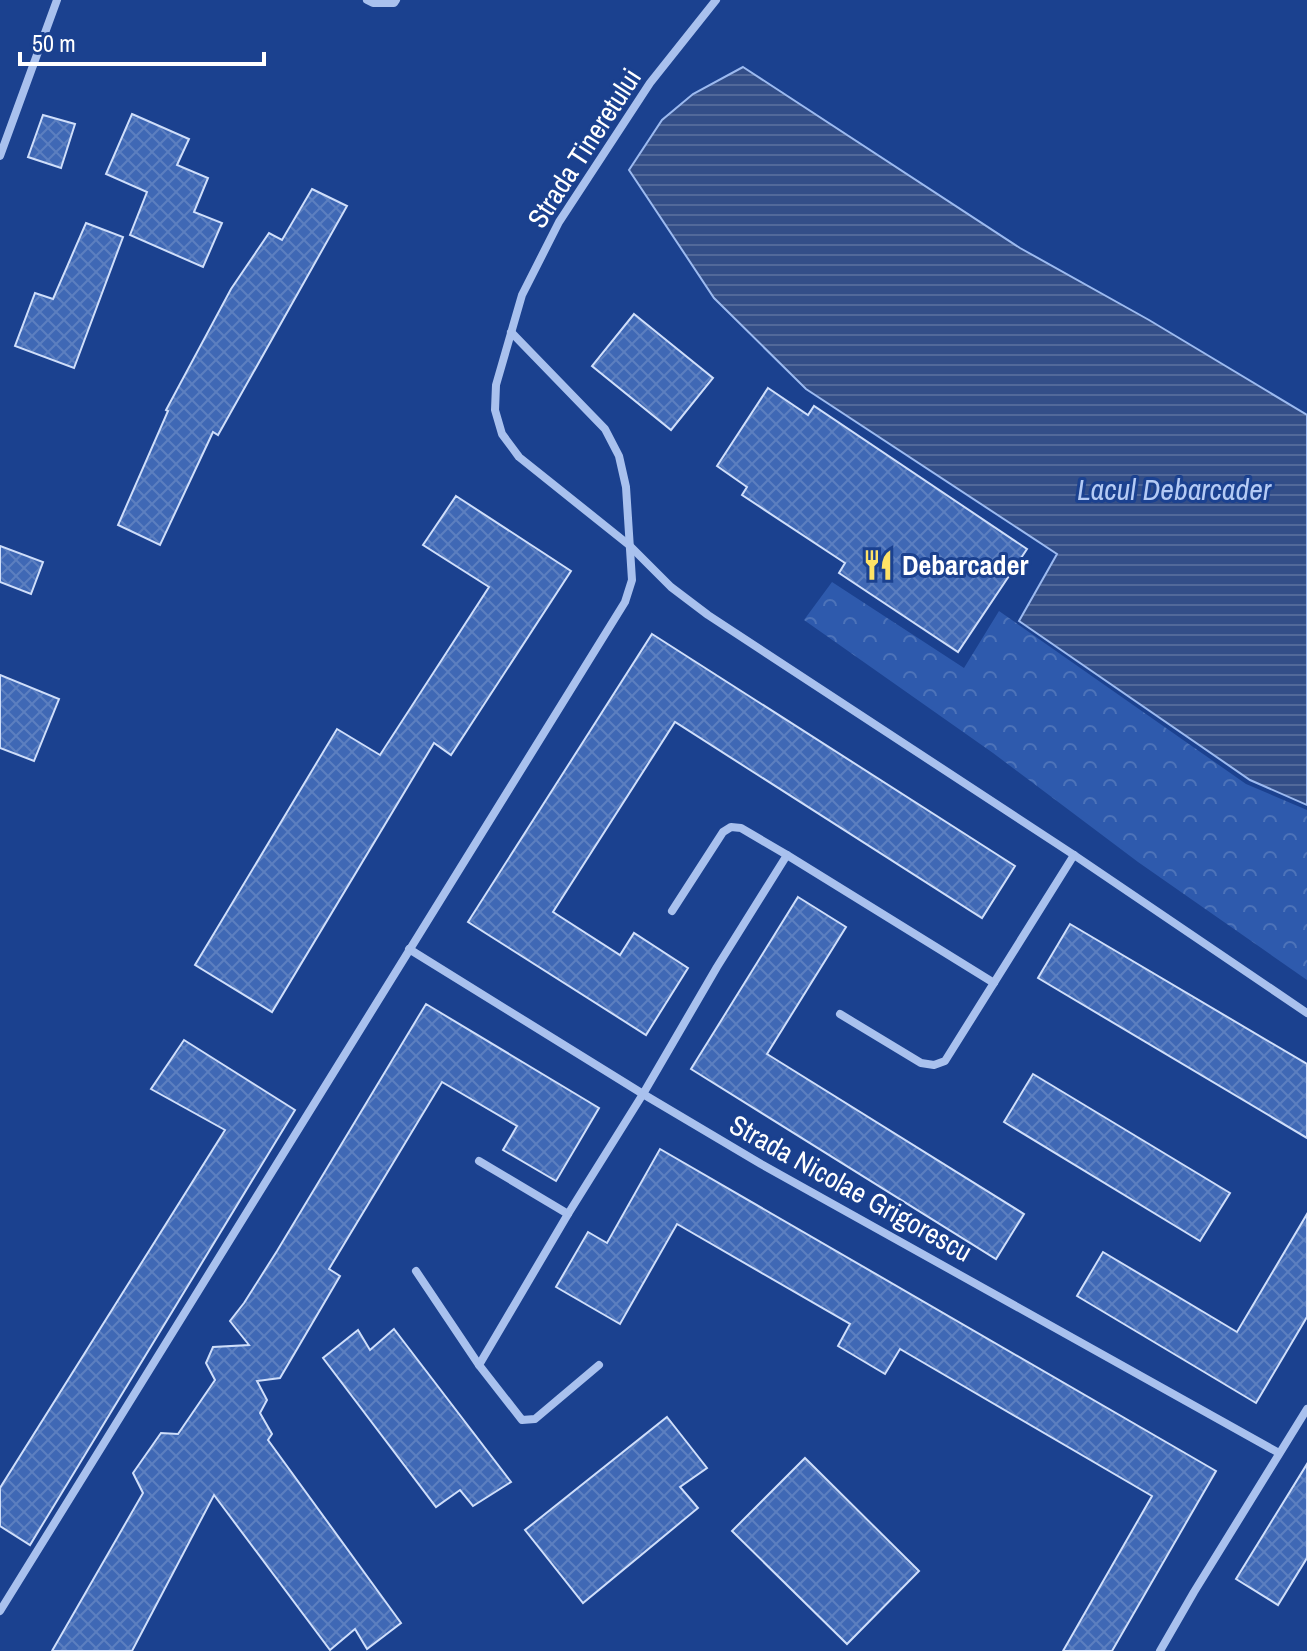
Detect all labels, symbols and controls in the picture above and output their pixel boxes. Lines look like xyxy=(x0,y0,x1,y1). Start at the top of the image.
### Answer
scale bar xyxy=(20,16,264,66)
text: 50 m xyxy=(32,27,76,59)
street label: Strada Tineretului xyxy=(518,61,650,235)
water label: Lacul Debarcader xyxy=(1077,469,1272,509)
place label: Debarcader xyxy=(902,546,1028,584)
restaurant icon: Debarcader xyxy=(861,548,895,582)
street label: Strada Nicolae Grigorescu xyxy=(723,1105,979,1271)

